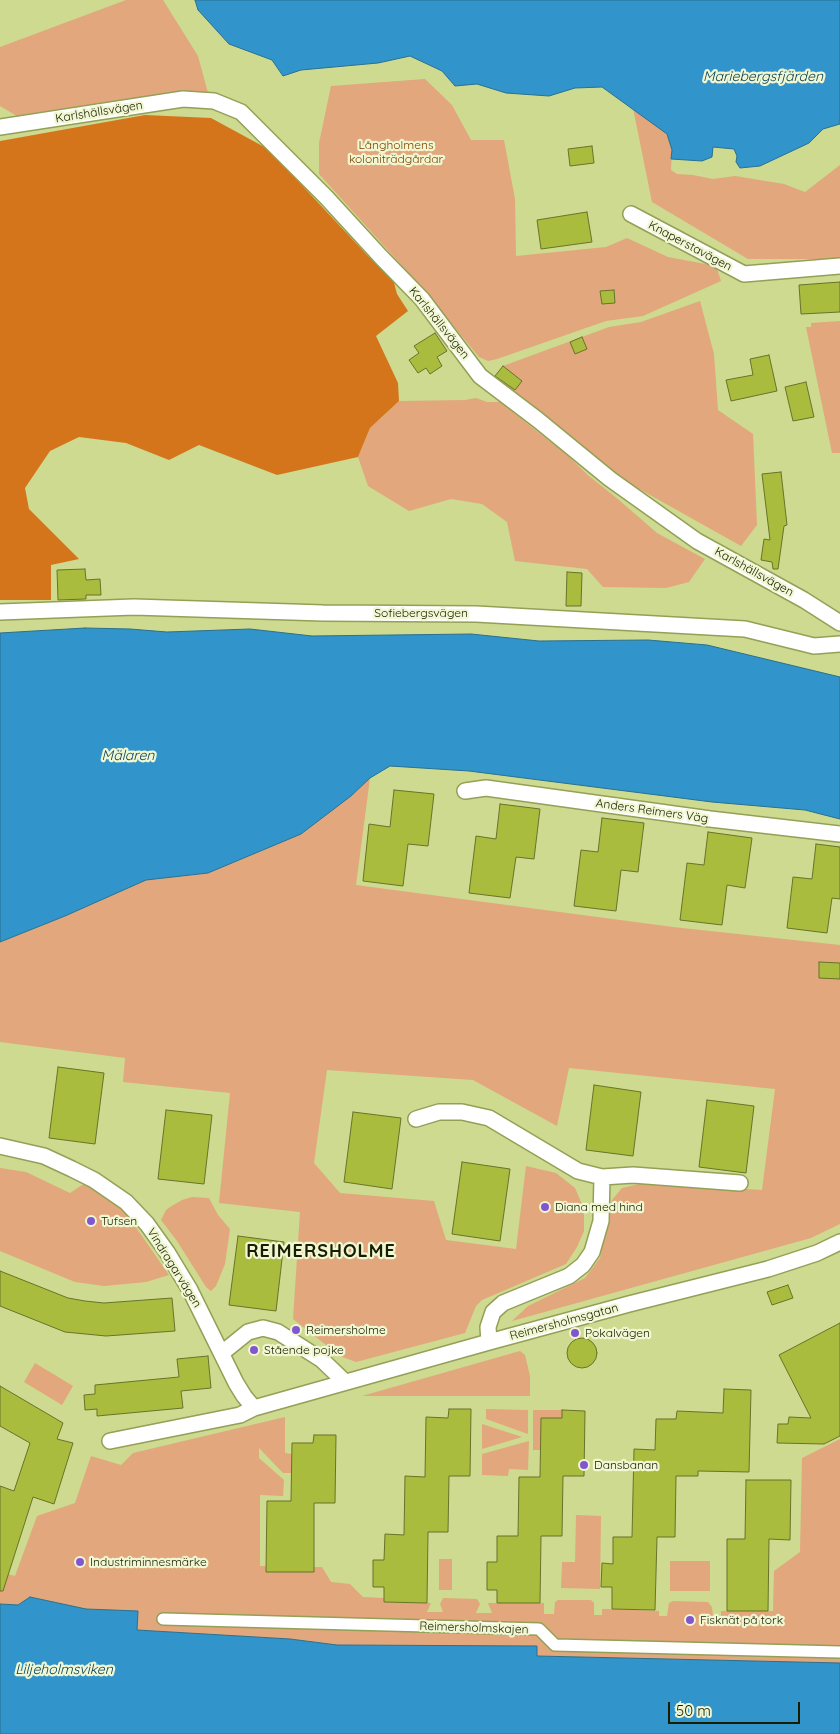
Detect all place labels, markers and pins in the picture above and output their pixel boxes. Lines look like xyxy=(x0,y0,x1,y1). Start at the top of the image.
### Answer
place label: Diana med hind xyxy=(555,1200,643,1214)
marker: Diana med hind xyxy=(539,1201,551,1213)
place label: Tufsen xyxy=(101,1214,137,1228)
marker: Tufsen xyxy=(85,1215,97,1227)
place label: Reimersholme xyxy=(306,1323,386,1337)
marker: Reimersholme xyxy=(290,1324,302,1336)
place label: Pokalvägen xyxy=(585,1326,650,1340)
marker: Pokalvägen xyxy=(569,1327,581,1339)
place label: Stående pojke xyxy=(264,1343,344,1357)
marker: Stående pojke xyxy=(248,1344,260,1356)
place label: Dansbanan xyxy=(594,1458,658,1472)
marker: Dansbanan xyxy=(578,1459,590,1471)
place label: Industriminnesmärke xyxy=(90,1555,207,1569)
marker: Industriminnesmärke xyxy=(74,1556,86,1568)
place label: Fisknät på tork xyxy=(700,1613,783,1627)
marker: Fisknät på tork xyxy=(684,1614,696,1626)

